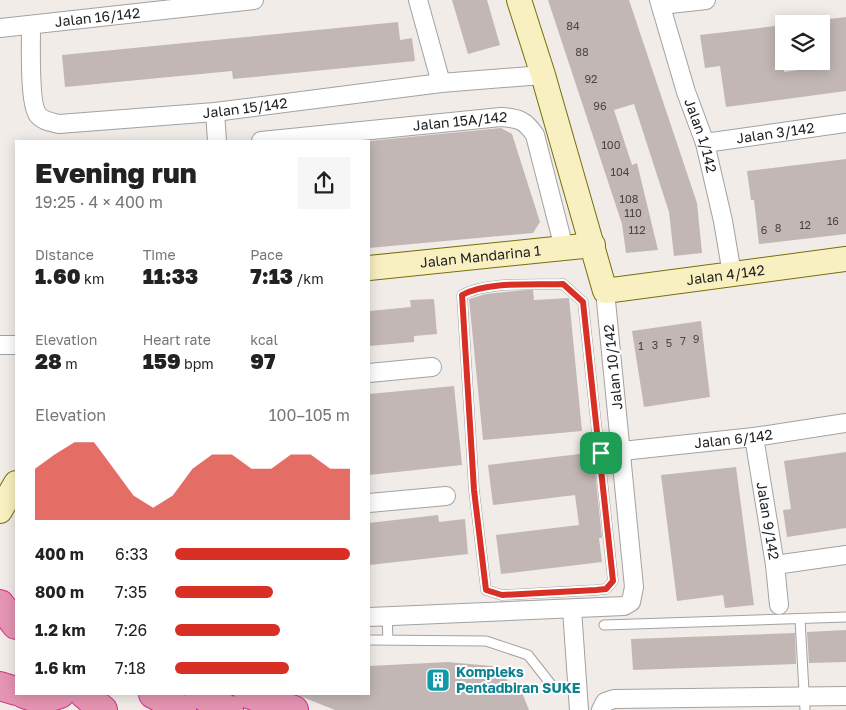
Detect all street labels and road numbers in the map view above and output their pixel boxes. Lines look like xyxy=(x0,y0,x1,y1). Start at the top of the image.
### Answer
street label: Jalan 16/142 xyxy=(54,4,141,30)
street label: Jalan 15/142 xyxy=(202,94,288,121)
street label: Jalan 1/142 xyxy=(681,96,721,174)
street label: Jalan 15A/142 xyxy=(412,108,508,134)
street label: Jalan 3/142 xyxy=(735,119,815,146)
street label: Jalan Mandarina 1 xyxy=(419,241,542,271)
street label: Jalan 4/142 xyxy=(685,261,766,288)
street label: Jalan 10/142 xyxy=(600,323,625,411)
street label: Jalan 6/142 xyxy=(693,425,774,451)
street label: Jalan 9/142 xyxy=(753,480,783,561)

